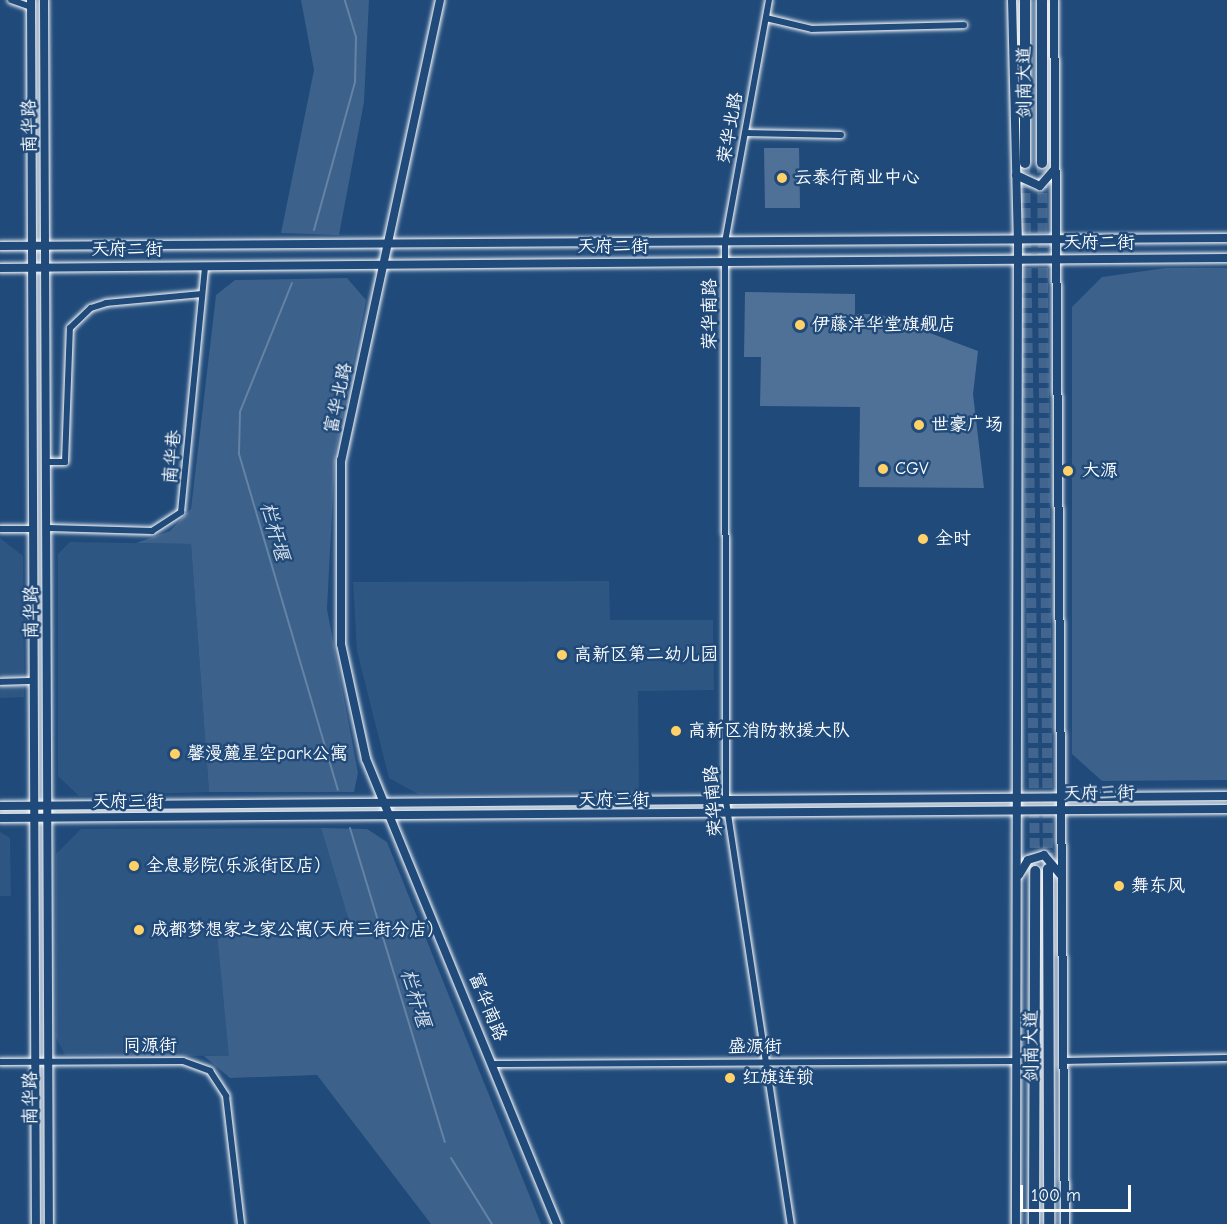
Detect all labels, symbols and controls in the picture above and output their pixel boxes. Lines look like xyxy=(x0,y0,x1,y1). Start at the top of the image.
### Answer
street label: 剑南大道 xyxy=(1014,46,1036,118)
street label: 荣华北路 xyxy=(714,91,748,165)
street label: 南华路 xyxy=(19,99,41,153)
place label: 云泰行商业中心 xyxy=(794,167,920,189)
marker: 云泰行商业中心 xyxy=(775,171,789,185)
street label: 天府二街 xyxy=(1063,232,1135,254)
street label: 天府二街 xyxy=(577,236,649,258)
street label: 天府二街 xyxy=(91,239,163,261)
street label: 荣华南路 xyxy=(699,278,721,350)
place label: 伊藤洋华堂旗舰店 xyxy=(812,314,956,336)
marker: 伊藤洋华堂旗舰店 xyxy=(793,318,807,332)
street label: 富华北路 xyxy=(321,361,357,435)
place label: 世豪广场 xyxy=(931,414,1003,436)
marker: 世豪广场 xyxy=(912,418,926,432)
street label: 南华巷 xyxy=(160,429,186,485)
place label: CGV xyxy=(895,458,929,480)
place label: 大源 xyxy=(1082,460,1118,482)
marker: CGV xyxy=(876,462,890,476)
marker: 大源 xyxy=(1059,462,1077,480)
water label: 栏杆堰 xyxy=(255,499,295,563)
place label: 全时 xyxy=(935,528,971,550)
marker: 全时 xyxy=(916,532,930,546)
street label: 南华路 xyxy=(21,585,43,639)
place label: 高新区第二幼儿园 xyxy=(574,644,718,666)
marker: 高新区第二幼儿园 xyxy=(555,648,569,662)
place label: 高新区消防救援大队 xyxy=(688,720,850,742)
marker: 高新区消防救援大队 xyxy=(669,724,683,738)
place label: 馨漫麓星空park公寓 xyxy=(187,743,348,765)
marker: 馨漫麓星空park公寓 xyxy=(168,747,182,761)
street label: 荣华南路 xyxy=(701,764,727,838)
street label: 天府三街 xyxy=(1063,783,1135,805)
street label: 天府三街 xyxy=(578,789,650,811)
street label: 天府三街 xyxy=(92,791,164,813)
place label: 全息影院(乐派街区店) xyxy=(146,855,320,877)
marker: 全息影院(乐派街区店) xyxy=(127,859,141,873)
place label: 舞东风 xyxy=(1131,875,1185,897)
marker: 舞东风 xyxy=(1112,879,1126,893)
place label: 成都梦想家之家公寓(天府三街分店) xyxy=(151,919,433,941)
marker: 成都梦想家之家公寓(天府三街分店) xyxy=(132,923,146,937)
water label: 栏杆堰 xyxy=(396,966,436,1030)
street label: 富华南路 xyxy=(464,970,510,1044)
street label: 剑南大道 xyxy=(1021,1010,1043,1082)
street label: 同源街 xyxy=(123,1035,177,1057)
street label: 盛源街 xyxy=(728,1036,782,1058)
place label: 红旗连锁 xyxy=(742,1067,814,1089)
street label: 南华路 xyxy=(20,1071,42,1125)
marker: 红旗连锁 xyxy=(723,1071,737,1085)
scale bar xyxy=(1023,1173,1134,1211)
text: 100 m xyxy=(1031,1185,1081,1206)

